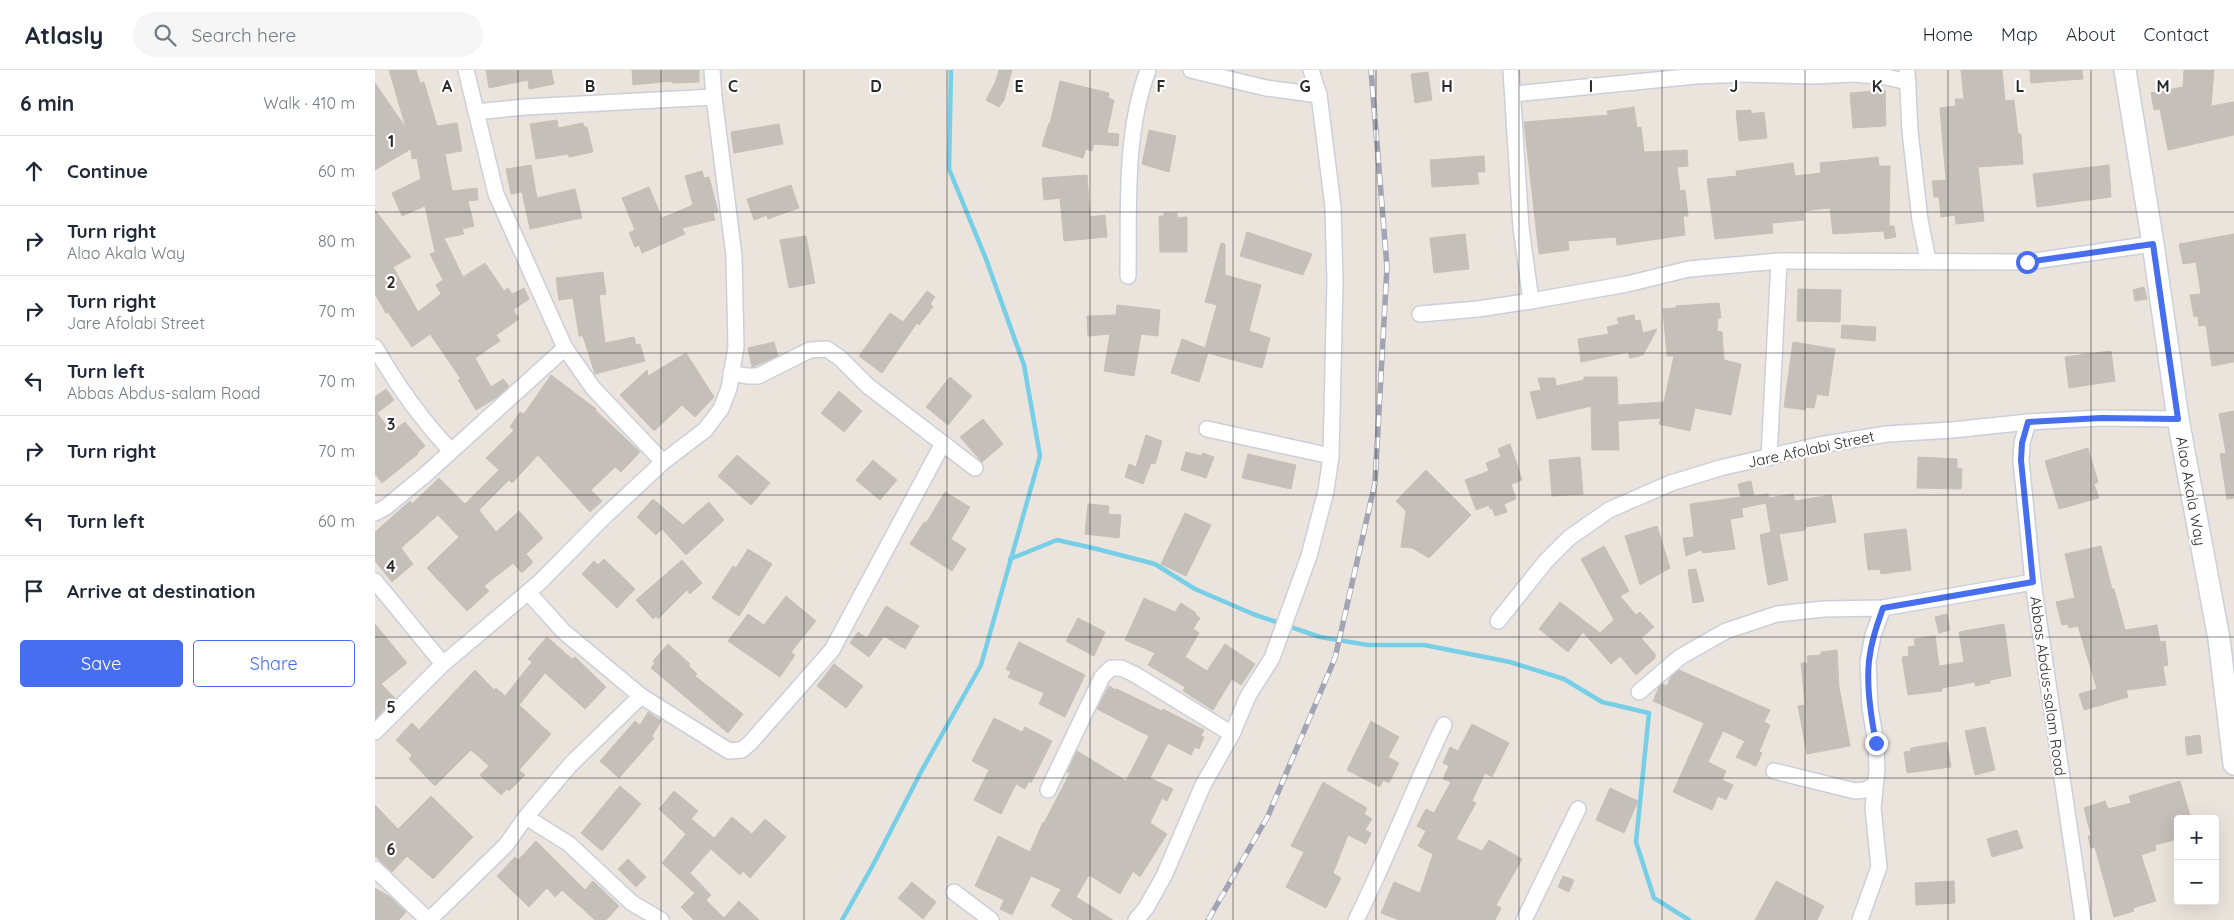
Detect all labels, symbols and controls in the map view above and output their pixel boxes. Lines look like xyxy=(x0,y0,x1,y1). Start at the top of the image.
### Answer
search box xyxy=(133,12,483,57)
text: Atlasly xyxy=(25,20,103,50)
icon: search xyxy=(151,21,179,49)
text: Search here xyxy=(191,23,296,47)
text: Home xyxy=(1923,23,1973,46)
text: Map xyxy=(2001,23,2038,46)
text: About xyxy=(2066,23,2116,46)
text: Contact xyxy=(2144,23,2209,46)
text: A xyxy=(442,76,453,96)
text: B xyxy=(585,76,595,96)
text: C xyxy=(728,76,738,96)
text: D xyxy=(870,76,882,96)
text: E xyxy=(1014,76,1024,96)
text: F xyxy=(1157,76,1166,96)
text: G xyxy=(1299,76,1311,96)
text: H xyxy=(1441,76,1453,96)
text: I xyxy=(1589,76,1593,96)
text: J xyxy=(1730,76,1738,96)
text: K xyxy=(1872,76,1882,96)
text: L xyxy=(2016,76,2025,96)
text: M xyxy=(2156,76,2170,96)
text: 6 min xyxy=(20,90,74,116)
text: Walk · 410 m xyxy=(263,93,355,113)
text: 1 xyxy=(388,131,394,151)
icon: ahead xyxy=(20,157,48,185)
text: Continue xyxy=(67,159,148,183)
text: 60 m xyxy=(318,161,355,181)
text: Turn right xyxy=(67,219,156,243)
icon: right xyxy=(20,227,48,255)
text: 80 m xyxy=(318,231,355,251)
text: Alao Akala Way xyxy=(67,243,185,263)
route start xyxy=(2016,251,2039,274)
text: 2 xyxy=(386,272,396,292)
text: Turn right xyxy=(67,289,156,313)
icon: right xyxy=(20,297,48,325)
text: 70 m xyxy=(318,301,355,321)
text: Jare Afolabi Street xyxy=(67,313,205,333)
text: Turn left xyxy=(67,359,145,383)
icon: left xyxy=(20,367,48,395)
text: 70 m xyxy=(318,371,355,391)
text: Abbas Abdus-salam Road xyxy=(67,383,261,403)
text: 3 xyxy=(387,414,395,434)
street label: Jare Afolabi Street xyxy=(1746,426,1876,472)
street label: Alao Akala Way xyxy=(2172,435,2210,547)
icon: right xyxy=(20,437,48,465)
text: Turn right xyxy=(67,439,156,463)
text: 70 m xyxy=(318,441,355,461)
icon: left xyxy=(20,507,48,535)
text: Turn left xyxy=(67,509,145,533)
text: 60 m xyxy=(318,511,355,531)
text: 4 xyxy=(386,556,396,576)
icon: arrive xyxy=(20,577,48,605)
text: Arrive at destination xyxy=(67,579,256,603)
street label: Abbas Abdus-salam Road xyxy=(2026,595,2070,777)
button: Save xyxy=(20,640,183,687)
button: Share xyxy=(193,640,355,687)
text: 5 xyxy=(386,697,396,717)
route end xyxy=(1865,732,1888,755)
map controls xyxy=(2174,815,2219,905)
button: + xyxy=(2174,815,2219,860)
text: 6 xyxy=(387,839,396,859)
button: − xyxy=(2174,860,2219,905)

